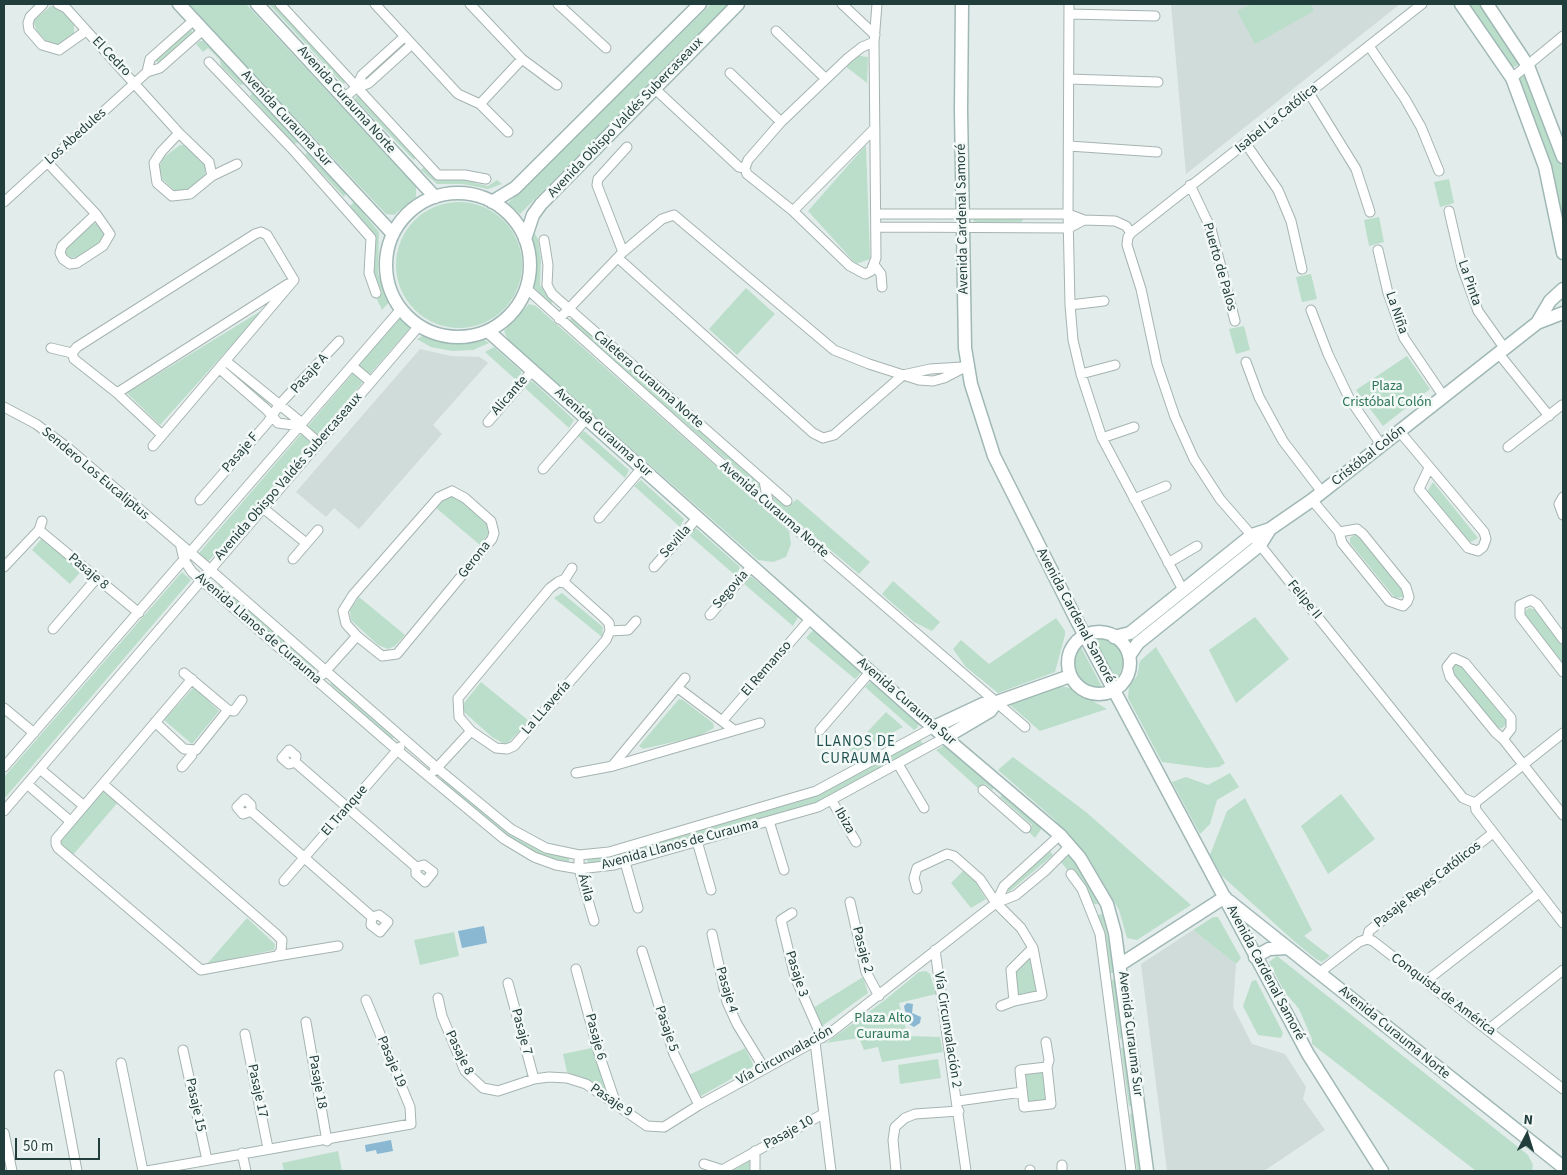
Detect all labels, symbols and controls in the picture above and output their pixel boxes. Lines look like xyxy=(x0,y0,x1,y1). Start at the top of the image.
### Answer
street label: El Cedro xyxy=(88,34,134,80)
street label: Avenida Obispo Valdés Subercaseaux xyxy=(545,34,707,202)
street label: Avenida Curauma Norte xyxy=(293,43,399,157)
street label: Avenida Curauma Sur xyxy=(237,67,335,171)
street label: Isabel La Católica xyxy=(1232,80,1322,158)
street label: Los Abedules xyxy=(42,105,110,169)
street label: Avenida Cardenal Samoré xyxy=(953,144,973,294)
street label: Puerto de Palos xyxy=(1198,221,1240,313)
street label: La Pinta xyxy=(1453,258,1485,308)
street label: La Niña xyxy=(1381,290,1411,336)
street label: Caletera Curauma Norte xyxy=(590,328,706,432)
street label: Pasaje A xyxy=(288,351,332,397)
street label: Alicante xyxy=(488,373,532,419)
park label: Plaza Cristóbal Colón xyxy=(1342,379,1432,412)
street label: Avenida Curauma Sur xyxy=(551,385,655,481)
street label: Avenida Obispo Valdés Subercaseaux xyxy=(212,390,366,564)
street label: Cristóbal Colón xyxy=(1329,422,1409,490)
street label: Sendero Los Eucaliptus xyxy=(38,424,152,524)
street label: Pasaje F xyxy=(219,430,263,476)
street label: Avenida Curauma Norte xyxy=(716,458,832,562)
street label: Sevilla xyxy=(657,522,695,562)
street label: Gerona xyxy=(455,538,495,582)
street label: Avenida Cardenal Samoré xyxy=(1032,546,1118,686)
street label: Pasaje 8 xyxy=(64,550,112,594)
street label: Segovia xyxy=(710,567,752,613)
street label: Avenida Llanos de Curauma xyxy=(191,570,325,688)
street label: Felipe II xyxy=(1283,577,1325,623)
street label: El Remanso xyxy=(738,638,796,700)
street label: Avenida Curauma Sur xyxy=(853,654,959,750)
street label: La LLavería xyxy=(519,678,575,738)
district label: LLANOS DE CURAUMA xyxy=(815,734,897,769)
street label: El Tranque xyxy=(318,782,372,840)
street label: Ibiza xyxy=(830,805,858,837)
street label: Avenida Llanos de Curauma xyxy=(600,816,760,874)
street label: Pasaje Reyes Católicos xyxy=(1371,838,1485,932)
street label: Ávila xyxy=(573,872,597,904)
street label: Avenida Cardenal Samoré xyxy=(1222,903,1308,1043)
street label: Pasaje 2 xyxy=(848,925,876,975)
street label: Pasaje 3 xyxy=(781,949,811,999)
street label: Conquista de América xyxy=(1387,950,1499,1040)
street label: Pasaje 4 xyxy=(711,965,741,1015)
street label: Vía Circunvalación 2 xyxy=(930,971,964,1089)
street label: Avenida Curauma Sur xyxy=(1114,971,1146,1097)
street label: Avenida Curauma Norte xyxy=(1335,983,1453,1083)
street label: Pasaje 5 xyxy=(650,1004,682,1054)
street label: Pasaje 7 xyxy=(507,1007,535,1057)
park label: Plaza Alto Curauma xyxy=(854,1011,912,1044)
street label: Pasaje 6 xyxy=(581,1012,609,1062)
street label: Vía Circunvalación xyxy=(734,1023,836,1089)
street label: Pasaje 8 xyxy=(441,1028,477,1078)
street label: Pasaje 19 xyxy=(373,1034,409,1090)
street label: Pasaje 18 xyxy=(304,1054,330,1110)
street label: Pasaje 17 xyxy=(243,1063,271,1119)
street label: Pasaje 15 xyxy=(181,1077,209,1133)
street label: Pasaje 9 xyxy=(587,1081,635,1121)
north arrow xyxy=(1502,1110,1552,1160)
text: N xyxy=(1523,1110,1534,1130)
street label: Pasaje 10 xyxy=(761,1112,817,1154)
scale bar xyxy=(18,1128,102,1160)
text: 50 m xyxy=(23,1136,53,1157)

